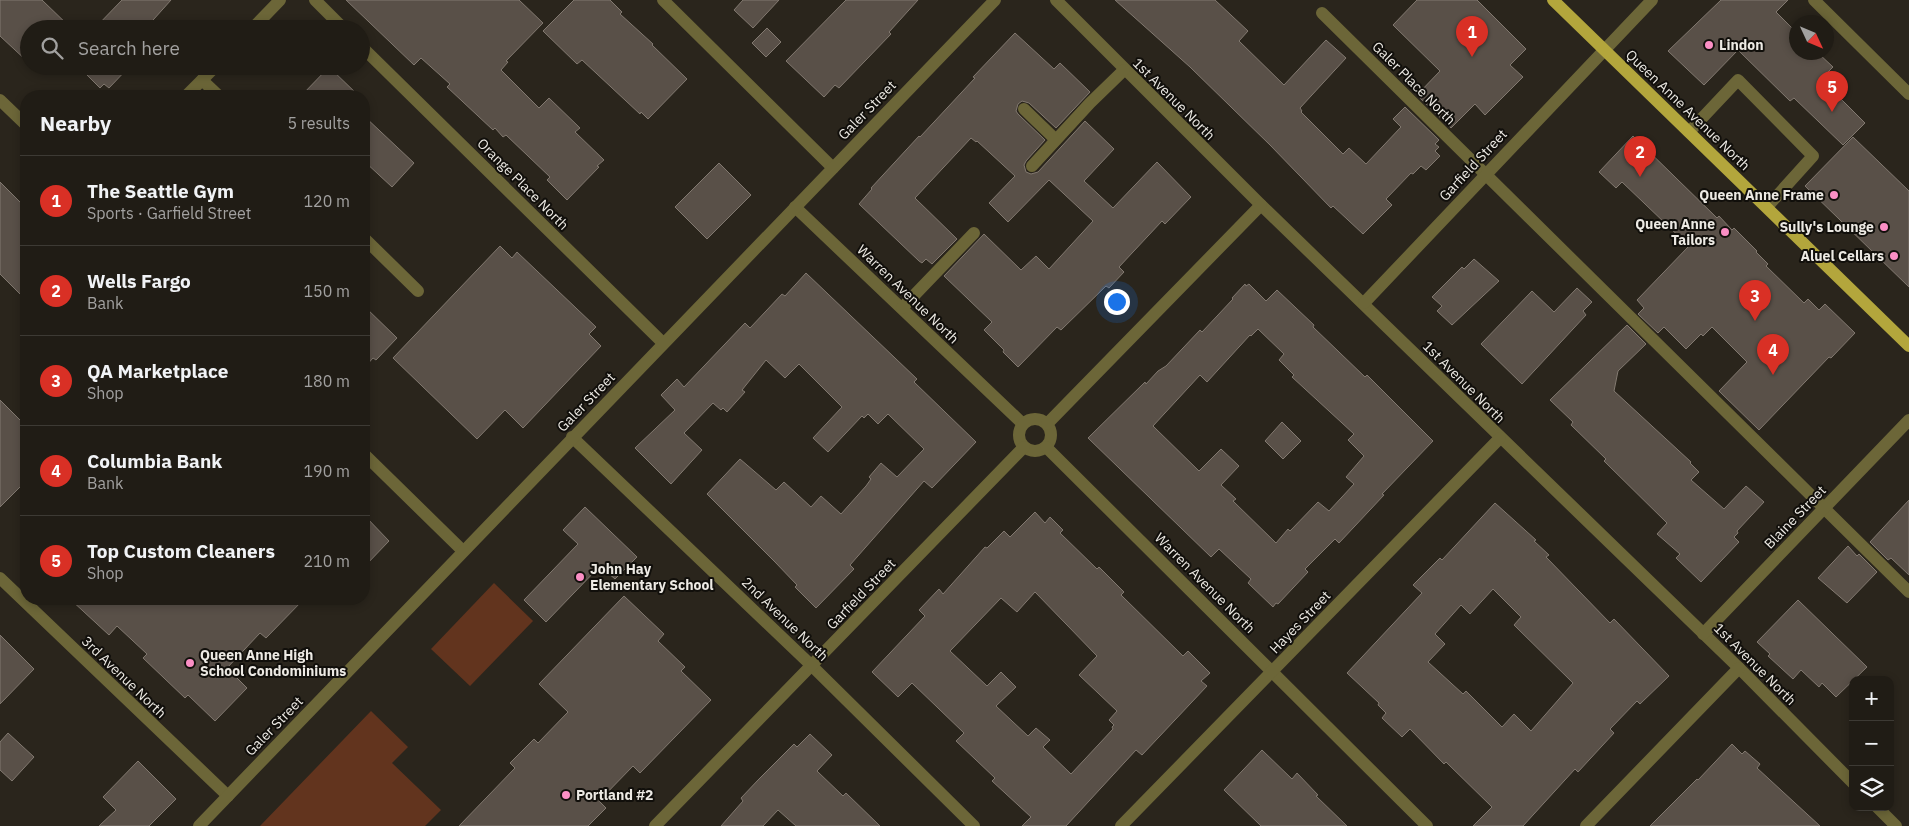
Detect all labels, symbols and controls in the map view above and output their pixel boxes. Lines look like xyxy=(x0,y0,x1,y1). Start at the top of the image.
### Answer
north arrow xyxy=(1789,15,1834,60)
pin: 1 xyxy=(1456,16,1488,57)
search box xyxy=(20,20,370,75)
icon: search xyxy=(38,34,66,62)
text: Search here xyxy=(78,36,180,60)
place label: Lindon xyxy=(1719,36,1764,54)
street label: Galer Place North xyxy=(1369,38,1459,128)
marker: Lindon xyxy=(1703,39,1715,51)
street label: Queen Anne Avenue North xyxy=(1622,46,1754,174)
street label: 1st Avenue North xyxy=(1129,54,1219,144)
pin: 5 xyxy=(1816,71,1848,112)
street label: Galer Street xyxy=(834,77,900,143)
text: Nearby xyxy=(40,109,111,137)
text: 5 results xyxy=(287,113,350,133)
street label: Garfield Street xyxy=(1435,125,1511,205)
street label: Orange Place North xyxy=(473,134,573,234)
pin: 2 xyxy=(1624,136,1656,177)
text: The Seattle Gym xyxy=(87,179,234,203)
place label: Queen Anne Frame xyxy=(1699,186,1824,204)
marker: Queen Anne Frame xyxy=(1828,189,1840,201)
text: 1 xyxy=(51,191,61,211)
text: 120 m xyxy=(303,191,350,211)
text: Sports · Garfield Street xyxy=(87,203,251,223)
place label: Queen Anne Tailors xyxy=(1635,215,1715,249)
place label: Sully's Lounge xyxy=(1779,218,1874,236)
marker: Sully's Lounge xyxy=(1878,221,1890,233)
marker: Queen Anne Tailors xyxy=(1719,226,1731,238)
street label: Warren Avenue North xyxy=(853,241,963,347)
place label: Aluel Cellars xyxy=(1800,247,1884,265)
marker: Aluel Cellars xyxy=(1888,250,1900,262)
text: Wells Fargo xyxy=(87,269,191,293)
pin: 3 xyxy=(1739,280,1771,321)
text: 2 xyxy=(51,281,61,301)
text: 150 m xyxy=(303,281,350,301)
your location xyxy=(1104,289,1130,315)
text: Bank xyxy=(87,293,124,313)
pin: 4 xyxy=(1757,334,1789,375)
street label: 1st Avenue North xyxy=(1419,337,1509,427)
text: QA Marketplace xyxy=(87,359,228,383)
street label: Galer Street xyxy=(553,369,619,435)
text: 3 xyxy=(51,371,61,391)
text: 180 m xyxy=(303,371,350,391)
text: Shop xyxy=(87,383,124,403)
text: Columbia Bank xyxy=(87,449,222,473)
text: 4 xyxy=(51,461,61,481)
text: 190 m xyxy=(303,461,350,481)
text: Bank xyxy=(87,473,124,493)
street label: Blaine Street xyxy=(1760,481,1830,552)
street label: Warren Avenue North xyxy=(1151,529,1259,637)
text: Top Custom Cleaners xyxy=(87,539,275,563)
text: 5 xyxy=(51,551,61,571)
text: 210 m xyxy=(303,551,350,571)
street label: Garfield Street xyxy=(823,555,899,633)
place label: John Hay Elementary School xyxy=(590,560,714,594)
text: Shop xyxy=(87,563,124,583)
marker: John Hay Elementary School xyxy=(574,571,586,583)
street label: 2nd Avenue North xyxy=(738,573,832,665)
street label: Hayes Street xyxy=(1266,587,1334,657)
street label: 1st Avenue North xyxy=(1710,619,1800,709)
street label: 3rd Avenue North xyxy=(78,632,170,722)
place label: Queen Anne High School Condominiums xyxy=(200,646,346,680)
marker: Queen Anne High School Condominiums xyxy=(184,657,196,669)
map controls xyxy=(1849,676,1894,811)
button: + xyxy=(1849,676,1894,721)
street label: Galer Street xyxy=(241,693,307,759)
button: − xyxy=(1849,721,1894,766)
button: layers xyxy=(1849,766,1894,811)
place label: Portland #2 xyxy=(576,786,654,804)
marker: Portland #2 xyxy=(560,789,572,801)

